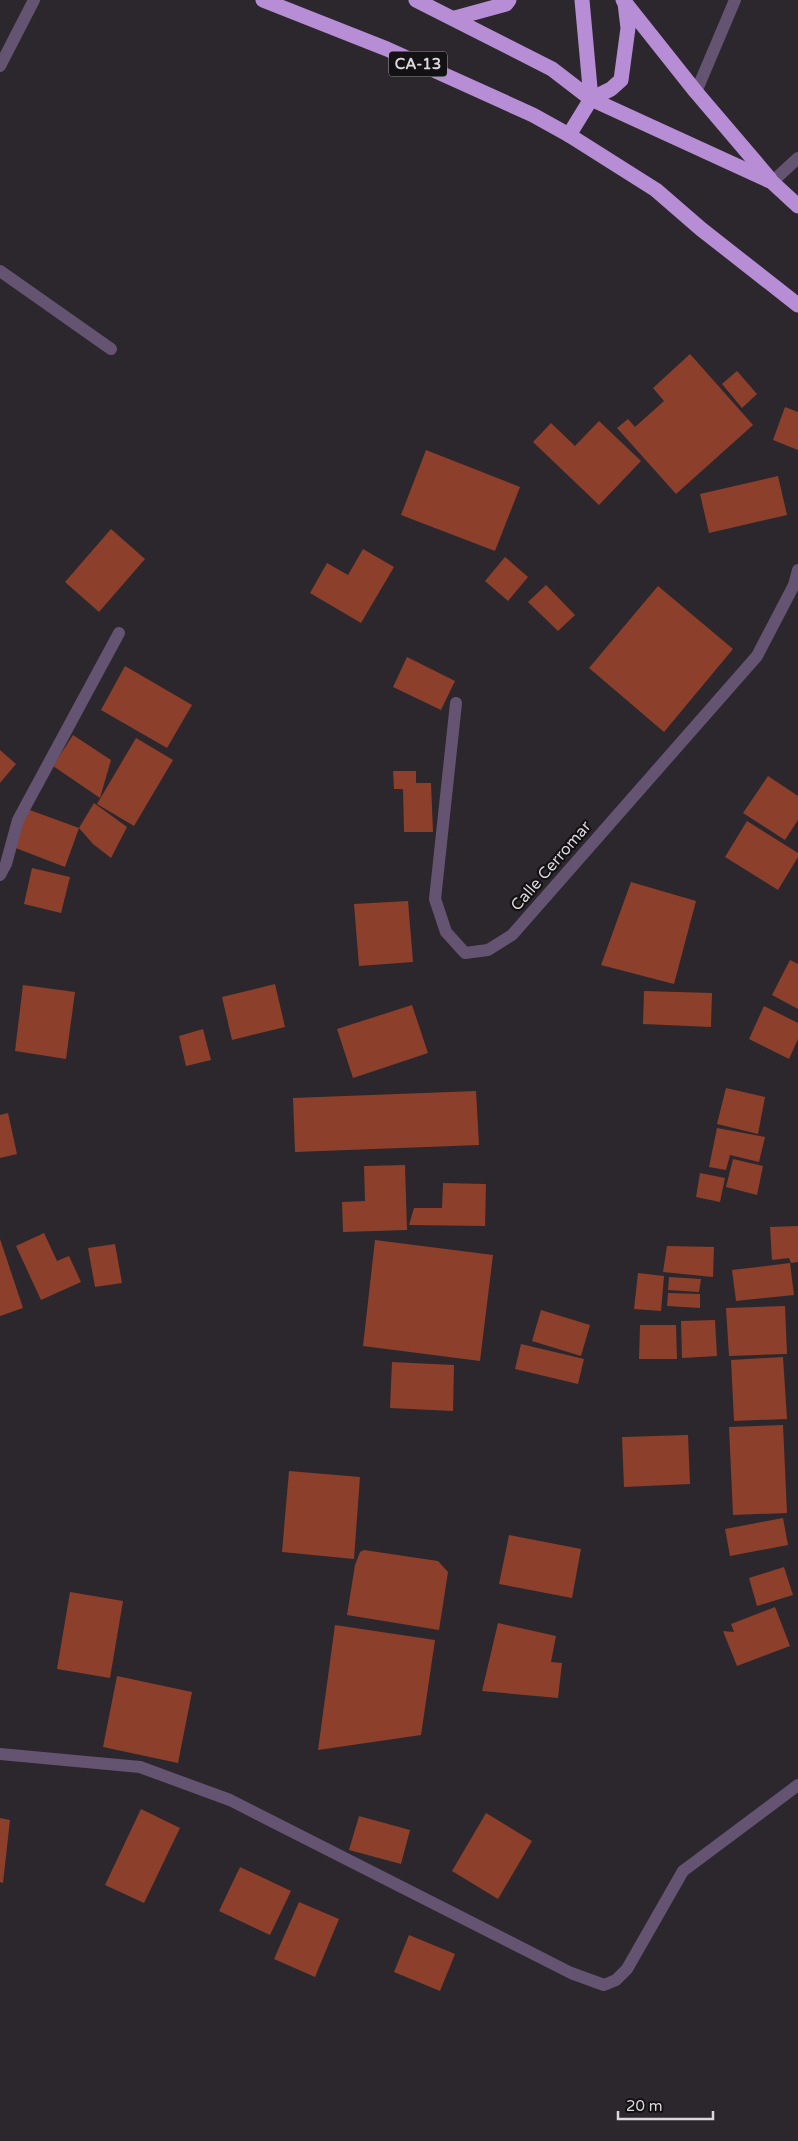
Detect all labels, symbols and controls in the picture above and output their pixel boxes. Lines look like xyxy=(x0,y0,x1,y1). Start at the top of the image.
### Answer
road number: CA-13 xyxy=(389,52,447,76)
street label: Calle Cerromar xyxy=(506,816,596,915)
scale bar xyxy=(618,2088,713,2120)
text: 20 m xyxy=(626,2097,663,2115)

